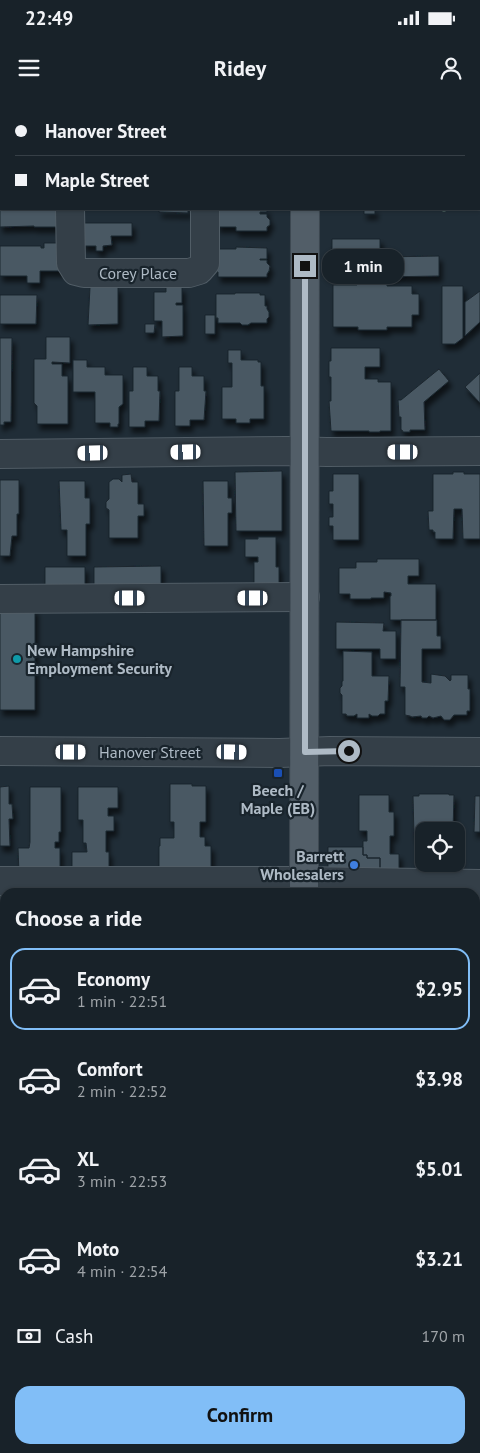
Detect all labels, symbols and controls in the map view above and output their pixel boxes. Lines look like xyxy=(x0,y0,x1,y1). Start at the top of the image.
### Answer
text: 22:49 xyxy=(25,6,73,30)
icon: menu xyxy=(15,54,43,82)
text: Ridey xyxy=(214,54,266,82)
icon: person xyxy=(437,54,465,82)
text: Hanover Street xyxy=(45,119,166,143)
text: Maple Street xyxy=(45,168,149,192)
callout: 1 min xyxy=(322,248,405,284)
route end xyxy=(294,255,316,277)
text: 1 min xyxy=(343,256,383,276)
street label: Corey Place xyxy=(99,263,177,283)
car xyxy=(170,444,201,460)
car xyxy=(77,445,108,461)
car xyxy=(388,445,418,460)
car xyxy=(115,591,145,606)
car xyxy=(238,591,268,606)
place label: New Hampshire Employment Security xyxy=(27,640,172,678)
marker: New Hampshire Employment Security xyxy=(11,653,23,665)
route start xyxy=(338,740,360,762)
street label: Hanover Street xyxy=(99,742,202,762)
car xyxy=(216,744,247,760)
car xyxy=(56,745,86,760)
marker: Beech / Maple (EB) xyxy=(272,767,284,779)
place label: Beech / Maple (EB) xyxy=(241,780,315,818)
map controls xyxy=(415,822,465,872)
button: locate xyxy=(415,822,465,872)
place label: Barrett Wholesalers xyxy=(260,846,344,884)
marker: Barrett Wholesalers xyxy=(348,859,360,871)
text: Choose a ride xyxy=(15,904,142,932)
icon: car xyxy=(17,967,62,1012)
text: Economy xyxy=(77,967,150,991)
text: $2.95 xyxy=(415,977,463,1001)
text: 1 min · 22:51 xyxy=(77,991,167,1011)
icon: car xyxy=(17,1057,62,1102)
text: Comfort xyxy=(77,1057,143,1081)
text: $3.98 xyxy=(415,1067,463,1091)
text: 2 min · 22:52 xyxy=(77,1081,167,1101)
icon: car xyxy=(17,1147,62,1192)
text: XL xyxy=(77,1147,99,1171)
text: $5.01 xyxy=(415,1157,463,1181)
text: 3 min · 22:53 xyxy=(77,1171,167,1191)
icon: car xyxy=(17,1237,62,1282)
text: Moto xyxy=(77,1237,119,1261)
text: $3.21 xyxy=(415,1247,463,1271)
text: 4 min · 22:54 xyxy=(77,1261,167,1281)
icon: cash xyxy=(15,1322,43,1350)
text: Cash xyxy=(55,1324,93,1348)
text: 170 m xyxy=(422,1326,465,1346)
button: Confirm xyxy=(15,1386,465,1444)

